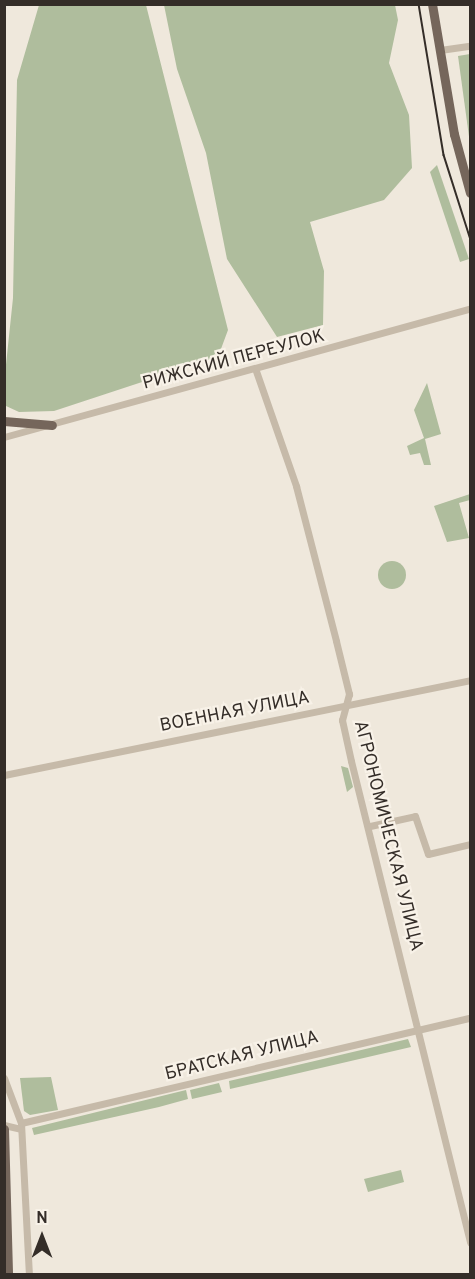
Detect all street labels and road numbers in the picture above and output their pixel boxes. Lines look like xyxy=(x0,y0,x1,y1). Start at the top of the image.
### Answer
street label: РИЖСКИЙ ПЕРЕУЛОК xyxy=(141,326,327,396)
street label: ВОЕННАЯ УЛИЦА xyxy=(158,688,312,738)
street label: АГРОНОМИЧЕСКАЯ УЛИЦА xyxy=(348,718,426,954)
street label: БРАТСКАЯ УЛИЦА xyxy=(163,1027,321,1087)

